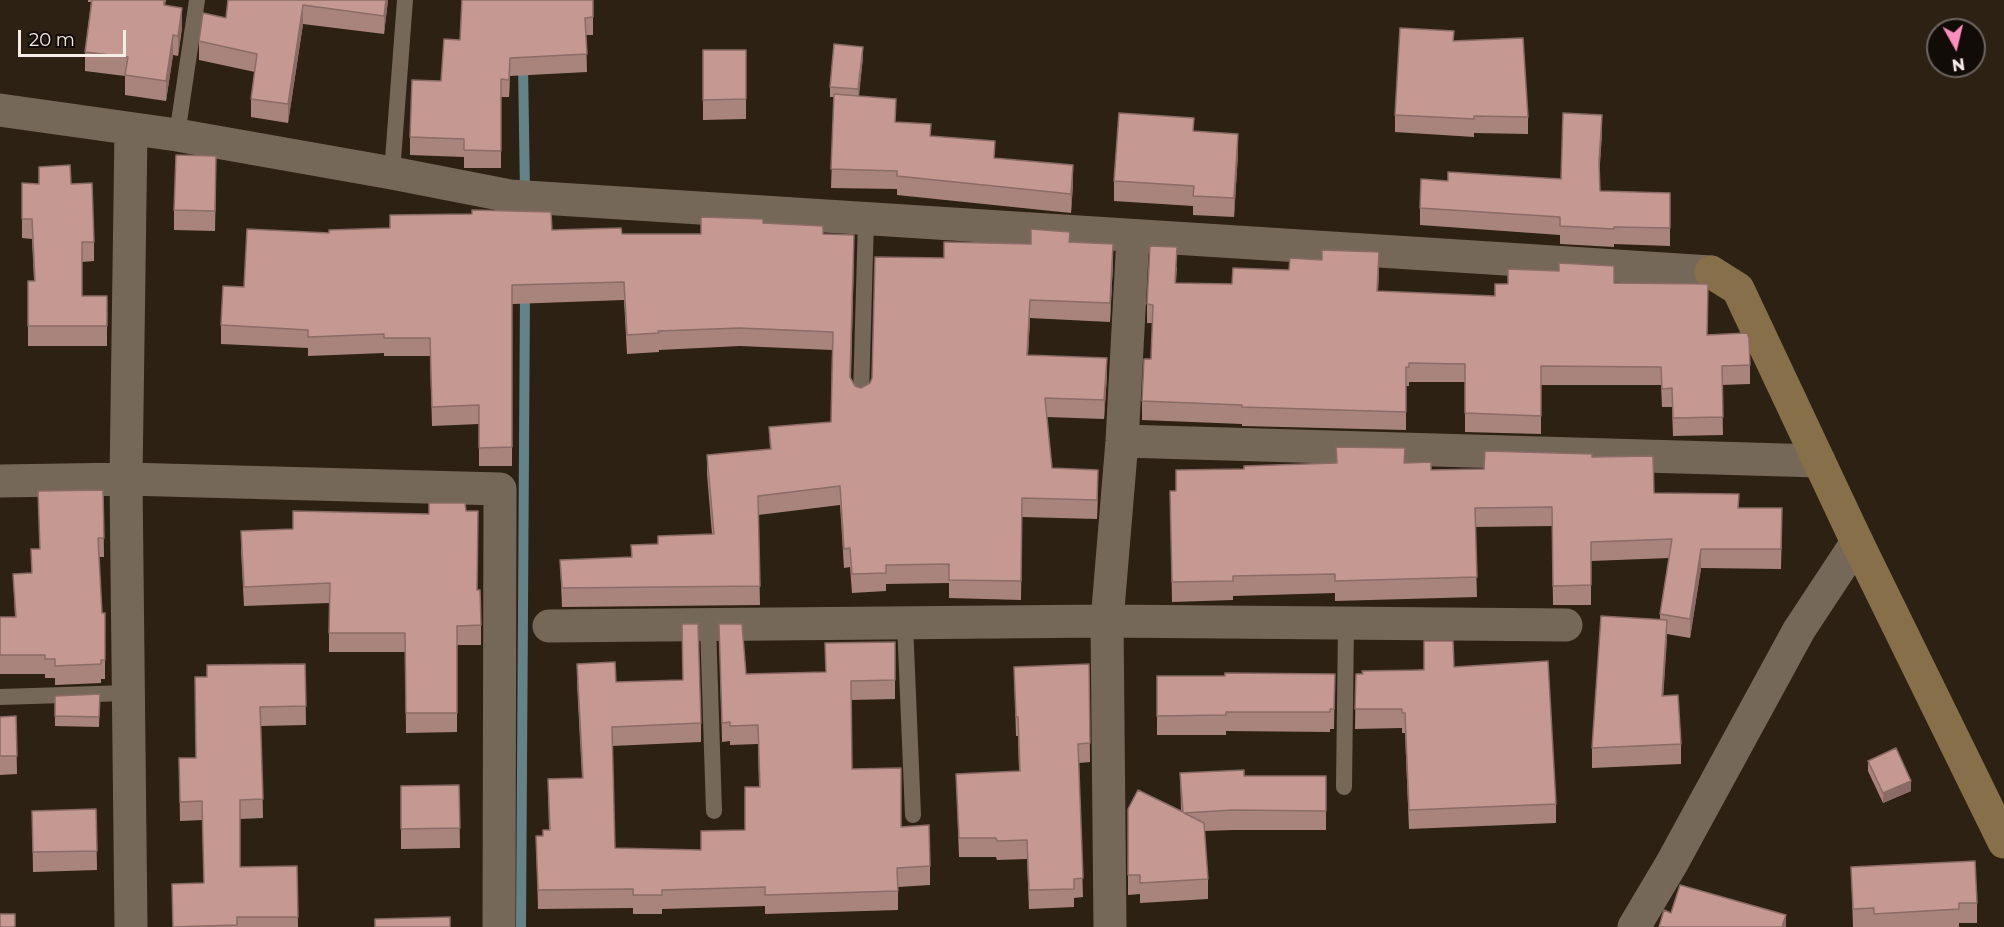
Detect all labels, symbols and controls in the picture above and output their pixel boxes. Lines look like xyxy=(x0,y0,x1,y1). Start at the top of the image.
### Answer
scale bar xyxy=(21,18,129,56)
north arrow xyxy=(1926,18,1986,78)
text: 20 m xyxy=(29,29,75,51)
text: N xyxy=(1951,54,1966,75)

